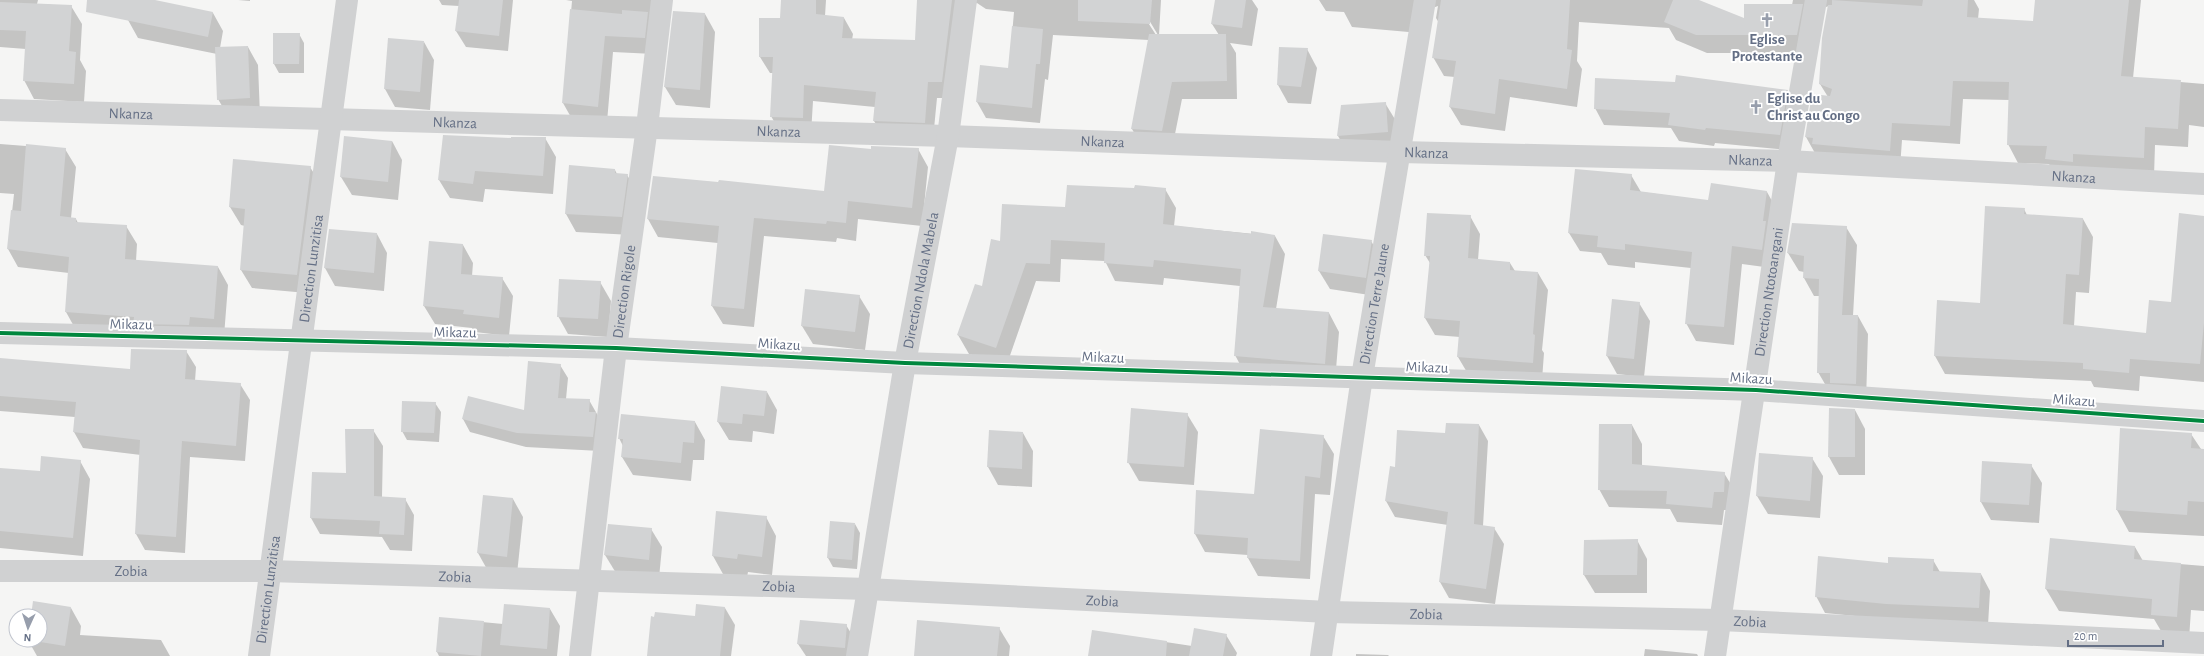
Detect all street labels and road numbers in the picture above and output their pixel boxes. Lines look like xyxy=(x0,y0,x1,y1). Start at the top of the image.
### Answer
street label: Nkanza xyxy=(109,106,153,122)
street label: Nkanza xyxy=(432,115,477,131)
street label: Nkanza xyxy=(756,124,801,140)
street label: Nkanza xyxy=(1080,134,1125,150)
street label: Nkanza xyxy=(1404,145,1449,161)
street label: Nkanza xyxy=(1728,153,1773,169)
street label: Nkanza xyxy=(2051,169,2096,186)
street label: Direction Ndola Mabela xyxy=(901,211,941,350)
street label: Direction Lunzitisa xyxy=(297,213,326,324)
street label: Direction Ntotoangani xyxy=(1752,226,1786,358)
street label: Direction Terre Jaune xyxy=(1357,242,1392,366)
street label: Direction Rigole xyxy=(610,244,638,339)
street label: Mikazu xyxy=(109,317,153,332)
street label: Mikazu xyxy=(433,325,477,340)
street label: Mikazu xyxy=(757,336,801,353)
street label: Mikazu xyxy=(1081,349,1125,366)
street label: Mikazu xyxy=(1405,359,1449,376)
street label: Mikazu xyxy=(1729,370,1773,387)
street label: Mikazu xyxy=(2052,392,2096,409)
street label: Direction Lunzitisa xyxy=(254,535,283,645)
street label: Zobia xyxy=(114,564,148,579)
street label: Zobia xyxy=(438,569,472,585)
street label: Zobia xyxy=(762,579,796,595)
street label: Zobia xyxy=(1085,593,1119,610)
street label: Zobia xyxy=(1409,607,1443,622)
street label: Zobia xyxy=(1733,614,1767,630)

